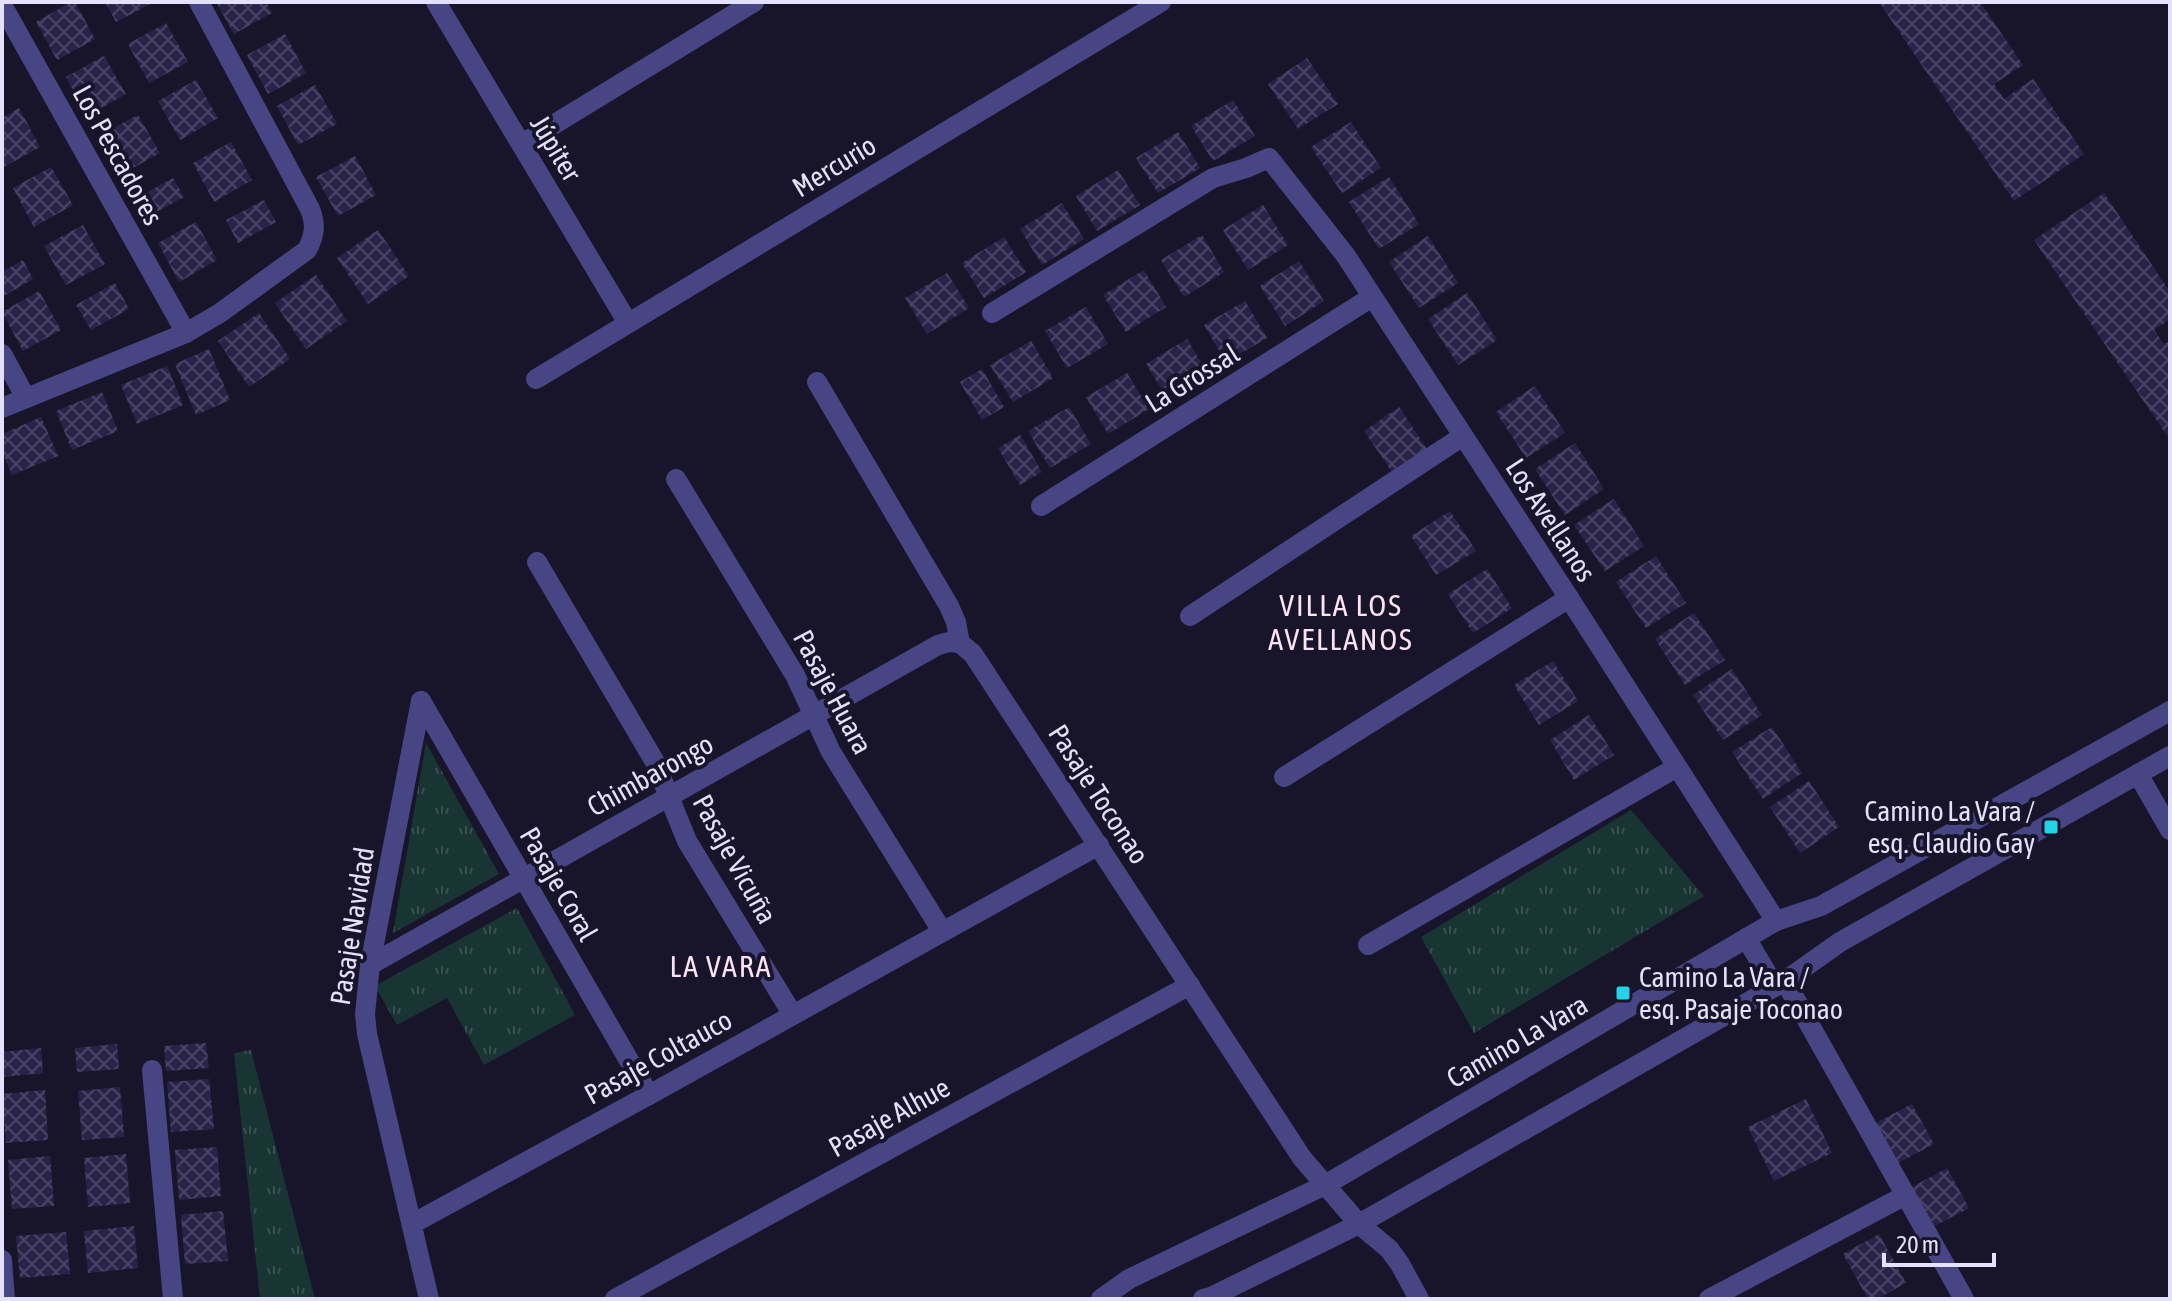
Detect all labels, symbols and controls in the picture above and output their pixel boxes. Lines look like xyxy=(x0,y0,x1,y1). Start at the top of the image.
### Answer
street label: Los Pescadores xyxy=(67,80,169,230)
street label: Júpiter xyxy=(524,109,588,187)
street label: Mercurio xyxy=(787,129,881,203)
street label: La Grossal xyxy=(1139,337,1245,419)
street label: Los Avellanos xyxy=(1499,453,1603,587)
district label: VILLA LOS AVELLANOS xyxy=(1268,588,1414,656)
street label: Pasaje Huara xyxy=(787,625,879,759)
street label: Pasaje Toconao xyxy=(1042,719,1156,869)
street label: Chimbarongo xyxy=(582,727,718,823)
street label: Pasaje Vicuña xyxy=(686,789,784,929)
place label: Camino La Vara / esq. Claudio Gay xyxy=(1865,795,2035,859)
marker: Camino La Vara / esq. Claudio Gay xyxy=(2042,818,2060,836)
street label: Pasaje Coral xyxy=(514,821,605,947)
street label: Pasaje Navidad xyxy=(324,845,380,1007)
district label: LA VARA xyxy=(670,949,772,983)
place label: Camino La Vara / esq. Pasaje Toconao xyxy=(1639,961,1843,1025)
marker: Camino La Vara / esq. Pasaje Toconao xyxy=(1614,984,1632,1002)
street label: Camino La Vara xyxy=(1441,988,1593,1094)
street label: Pasaje Coltauco xyxy=(579,1003,737,1111)
street label: Pasaje Alhue xyxy=(823,1071,955,1163)
scale bar xyxy=(1884,1217,1994,1267)
text: 20 m xyxy=(1896,1231,1939,1258)

